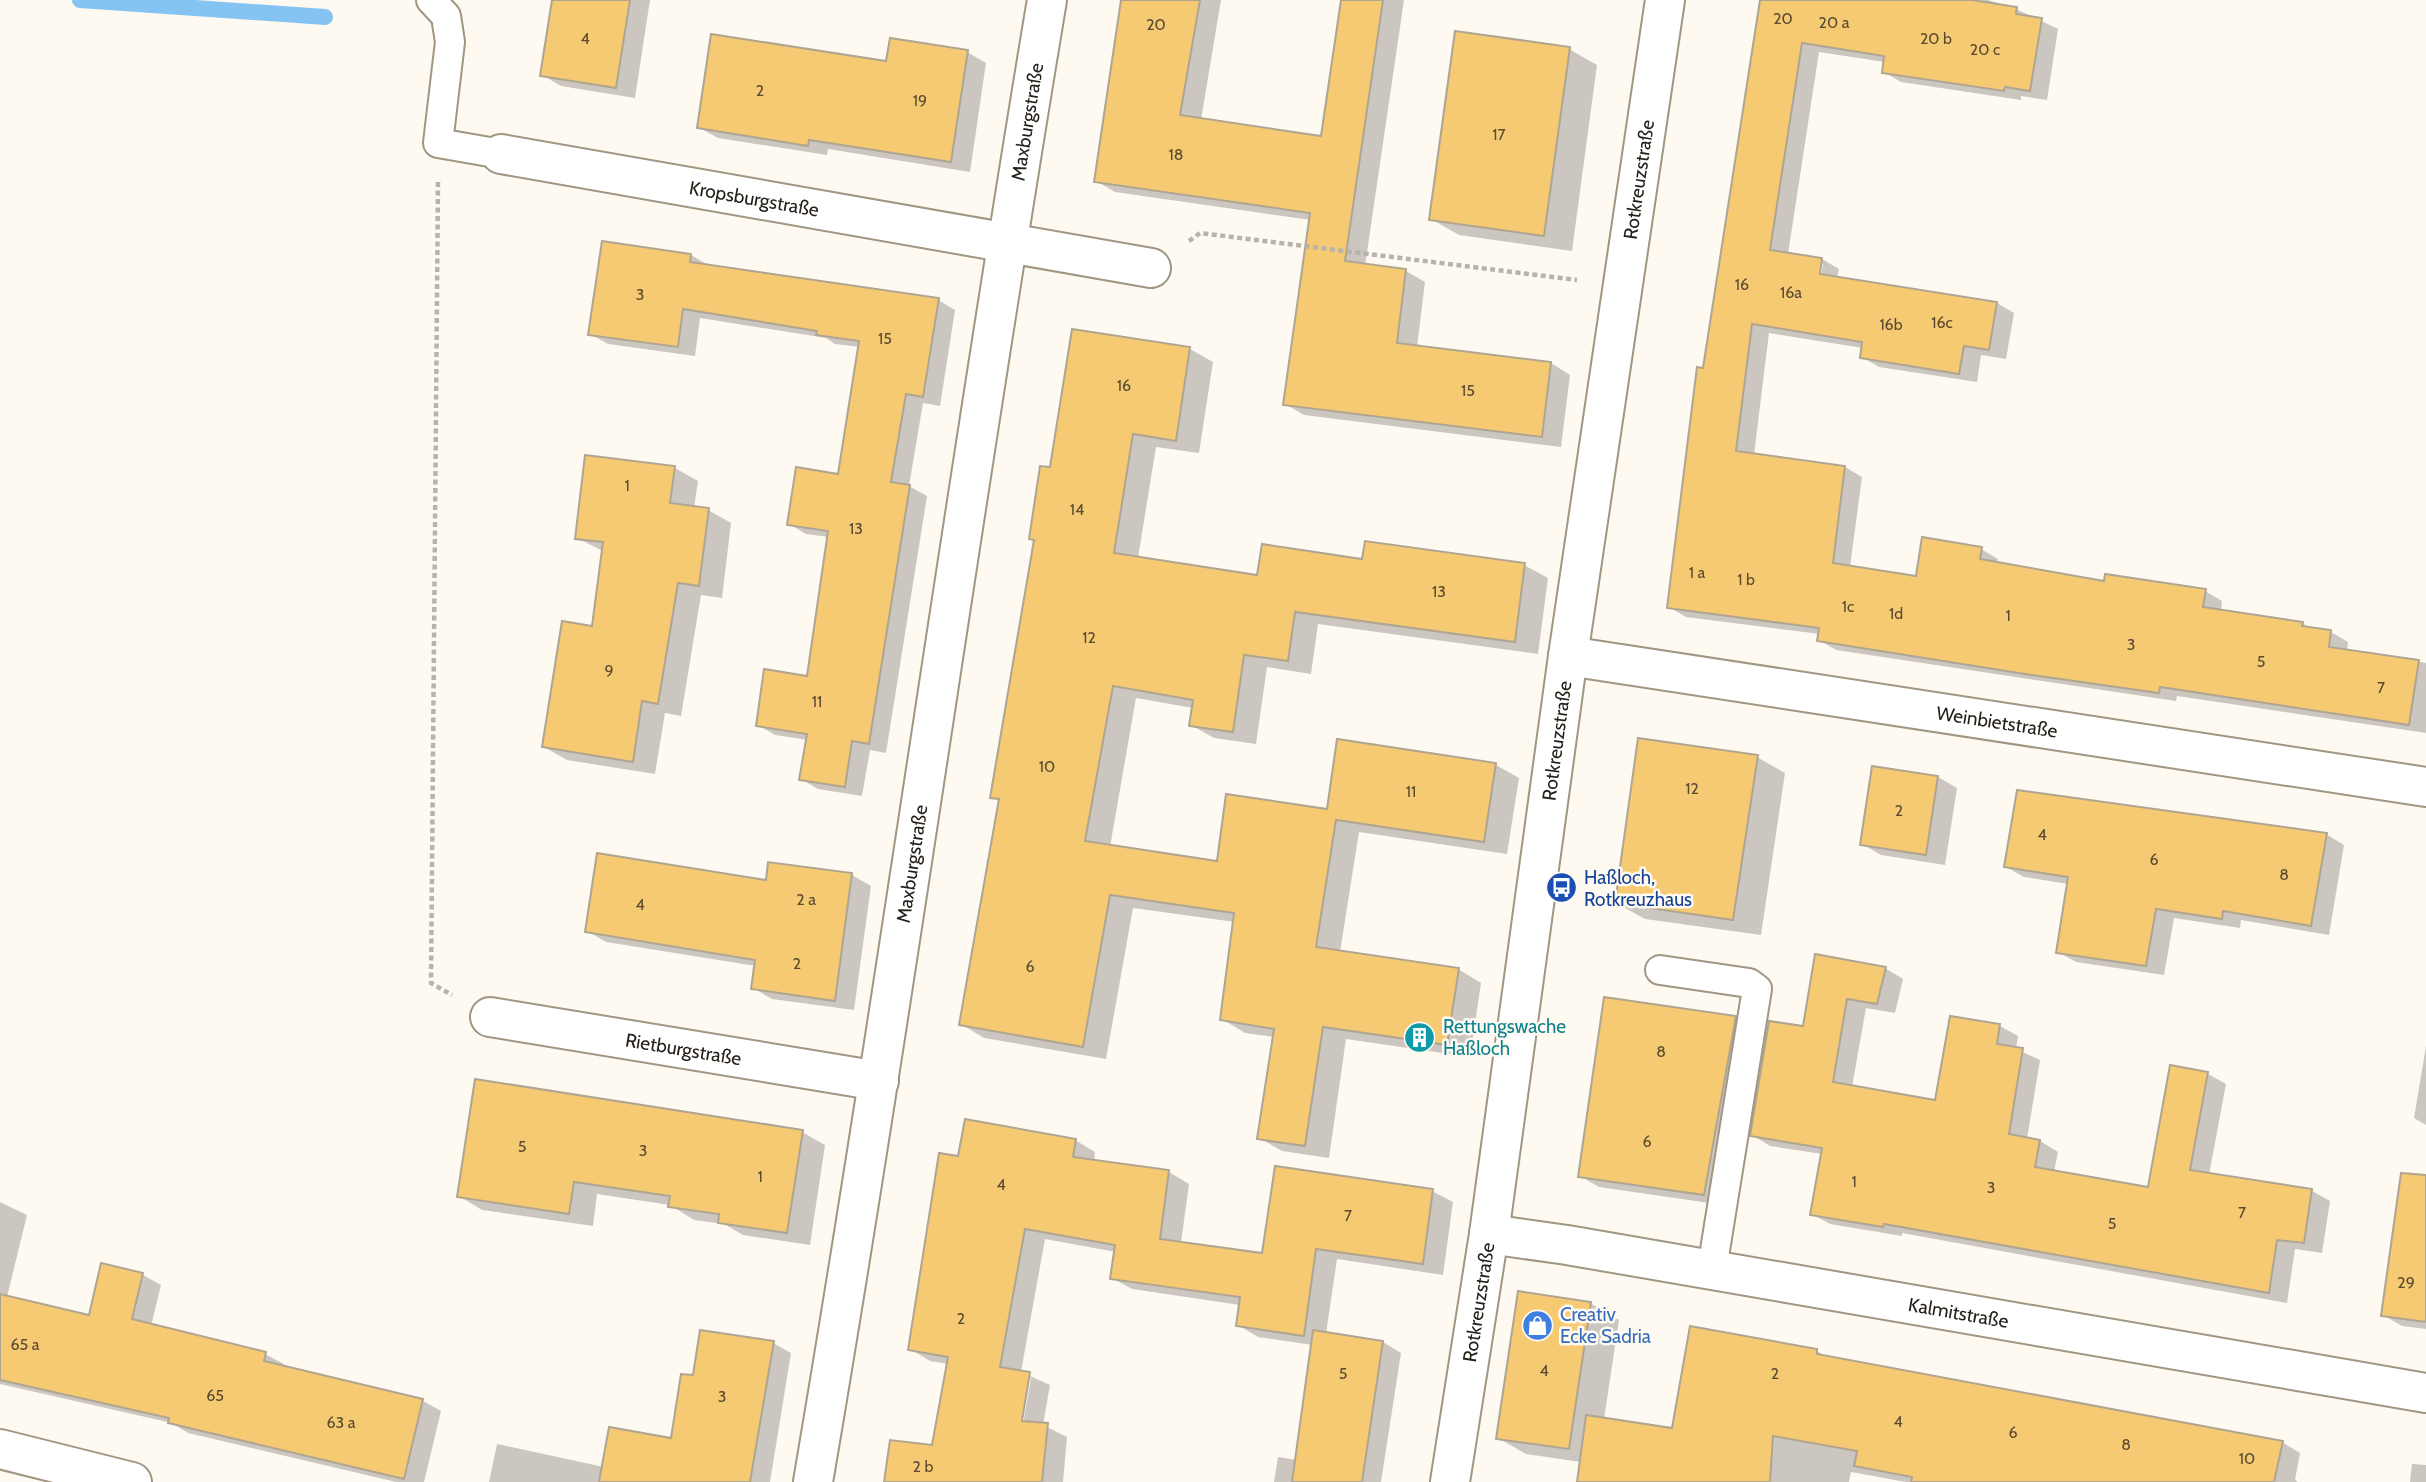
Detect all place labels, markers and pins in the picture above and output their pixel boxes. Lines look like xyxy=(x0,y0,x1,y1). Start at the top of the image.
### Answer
place label: Haßloch, Rotkreuzhaus xyxy=(1584,866,1692,911)
bus stop icon: Haßloch, Rotkreuzhaus xyxy=(1544,871,1578,905)
place label: Rettungswache Haßloch xyxy=(1443,1015,1566,1060)
building icon: Rettungswache Haßloch xyxy=(1403,1020,1437,1054)
place label: Creativ Ecke Sadria xyxy=(1560,1303,1651,1348)
shop icon: Creativ Ecke Sadria xyxy=(1520,1308,1554,1342)

